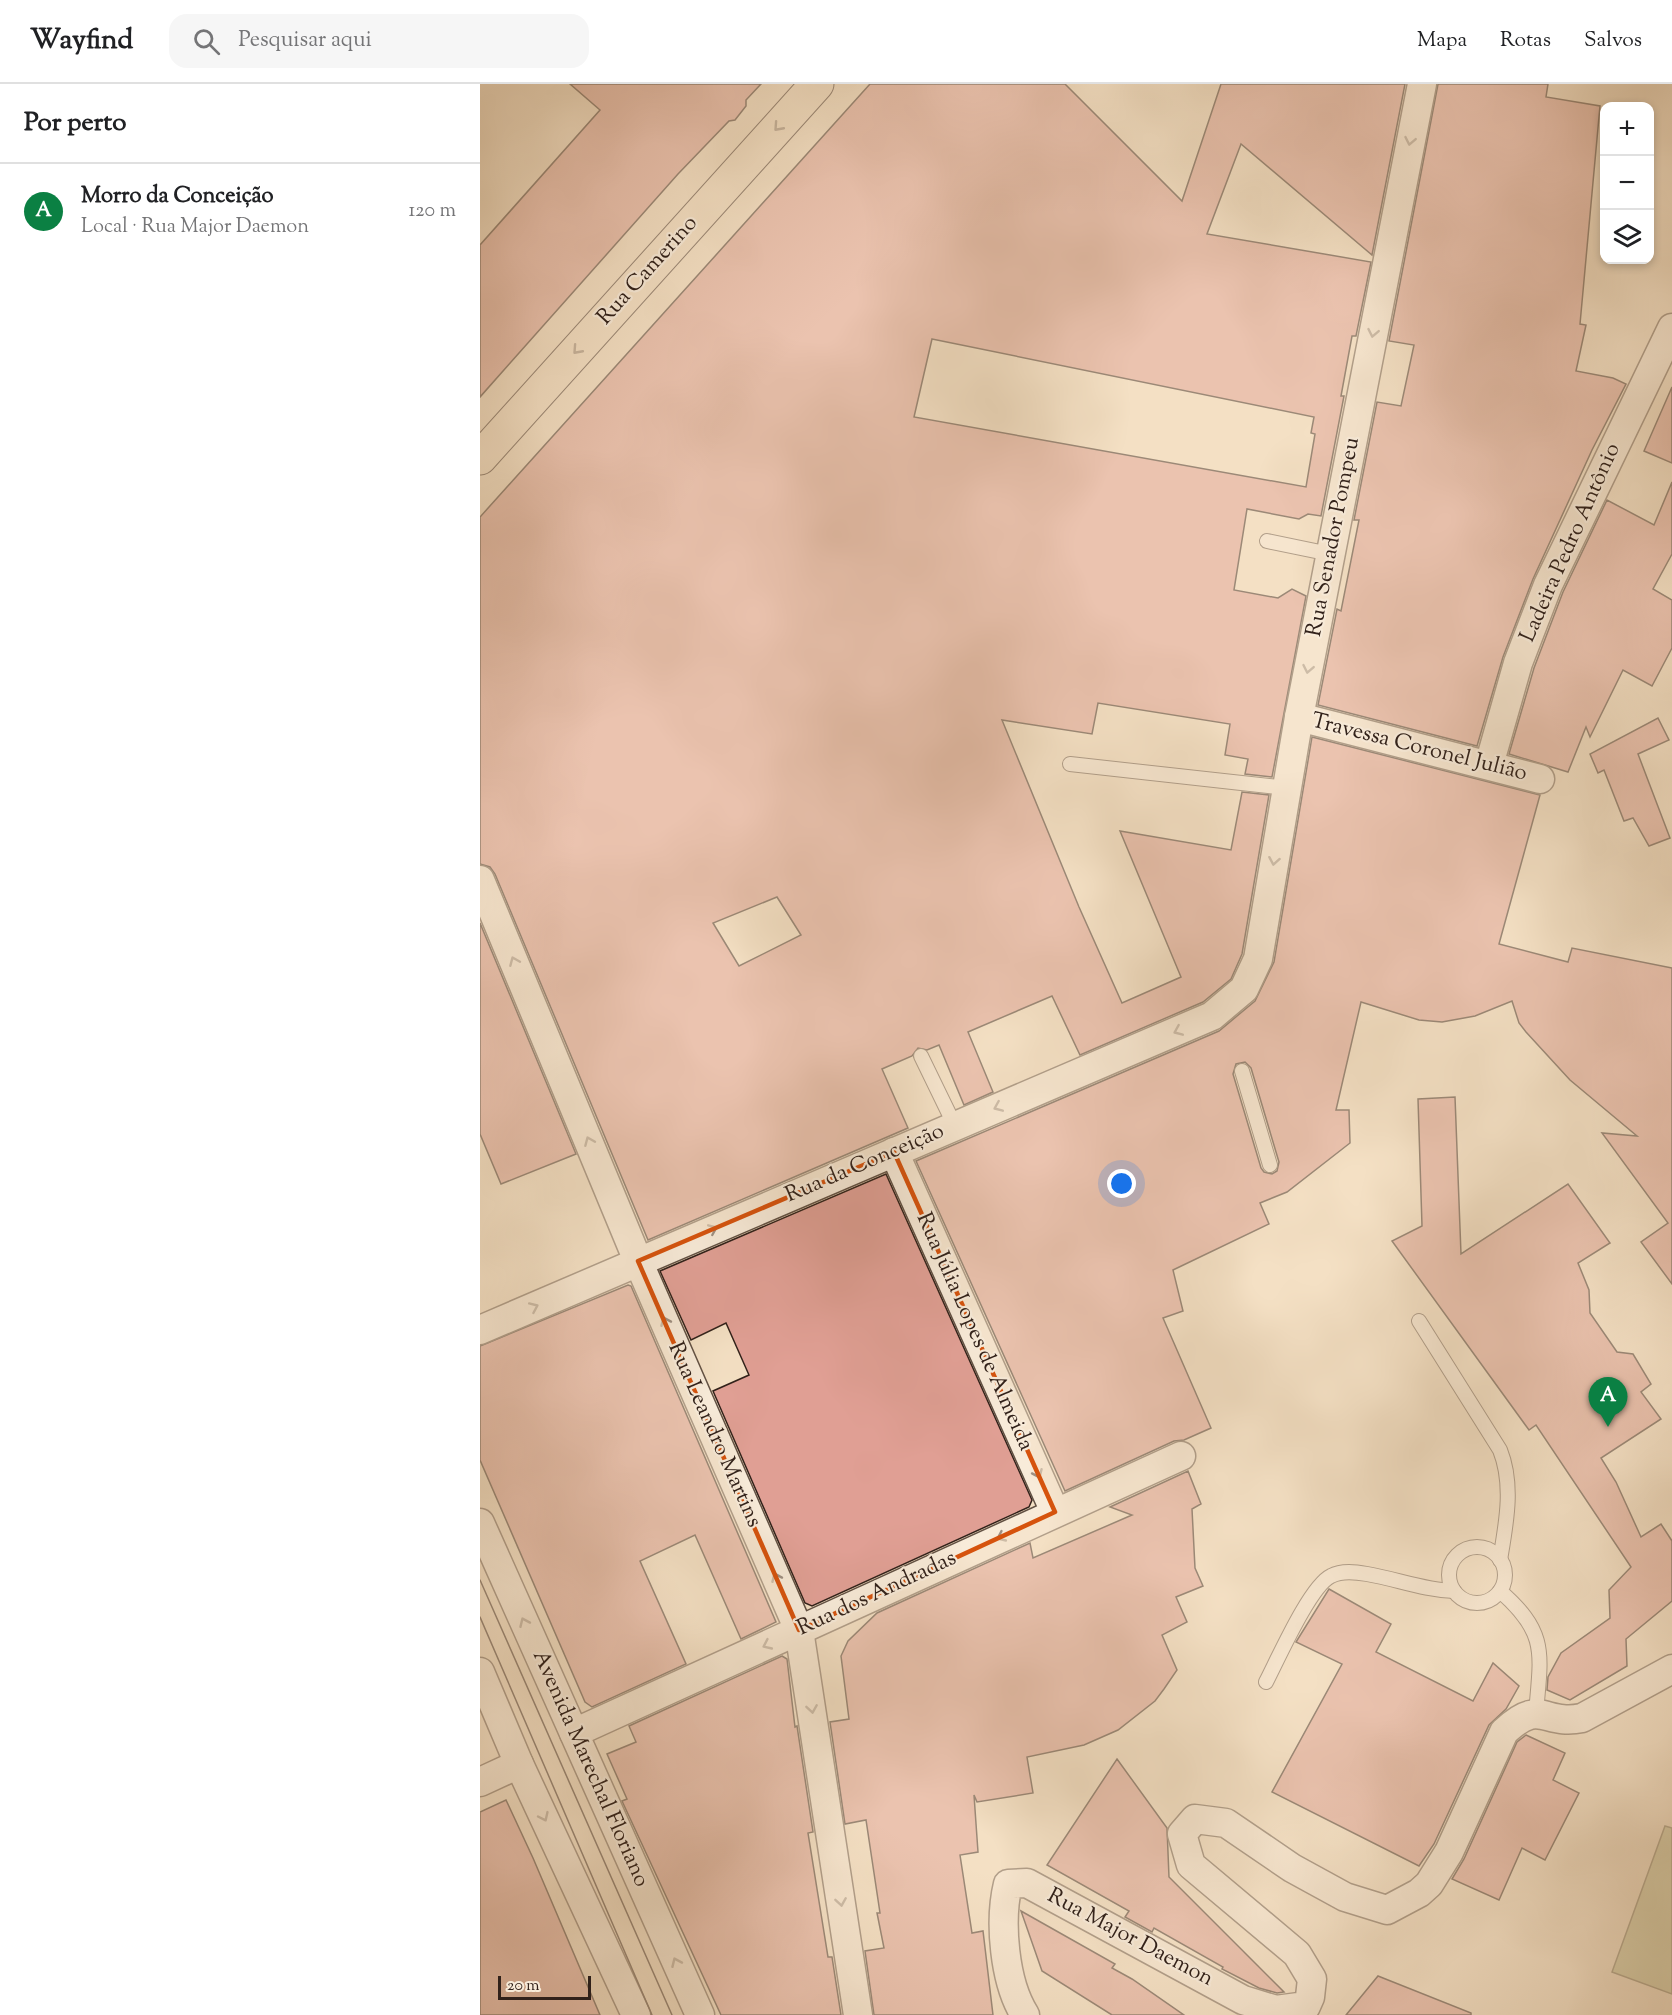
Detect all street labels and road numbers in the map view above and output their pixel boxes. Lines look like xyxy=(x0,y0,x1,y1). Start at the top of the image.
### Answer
street label: Rua Camerino xyxy=(590,209,706,333)
street label: Rua Senador Pompeu xyxy=(1299,434,1369,640)
street label: Ladeira Pedro Antônio xyxy=(1513,438,1629,648)
street label: Travessa Coronel Julião xyxy=(1308,706,1530,790)
street label: Rua da Conceição xyxy=(781,1116,949,1212)
street label: Rua Júlia Lopes de Almeida xyxy=(907,1208,1041,1456)
street label: Rua Leandro Martins xyxy=(659,1337,769,1533)
street label: Rua dos Andradas xyxy=(792,1543,962,1645)
street label: Avenida Marechal Floriano xyxy=(523,1646,657,1892)
street label: Rua Major Daemon xyxy=(1041,1881,1219,1995)

